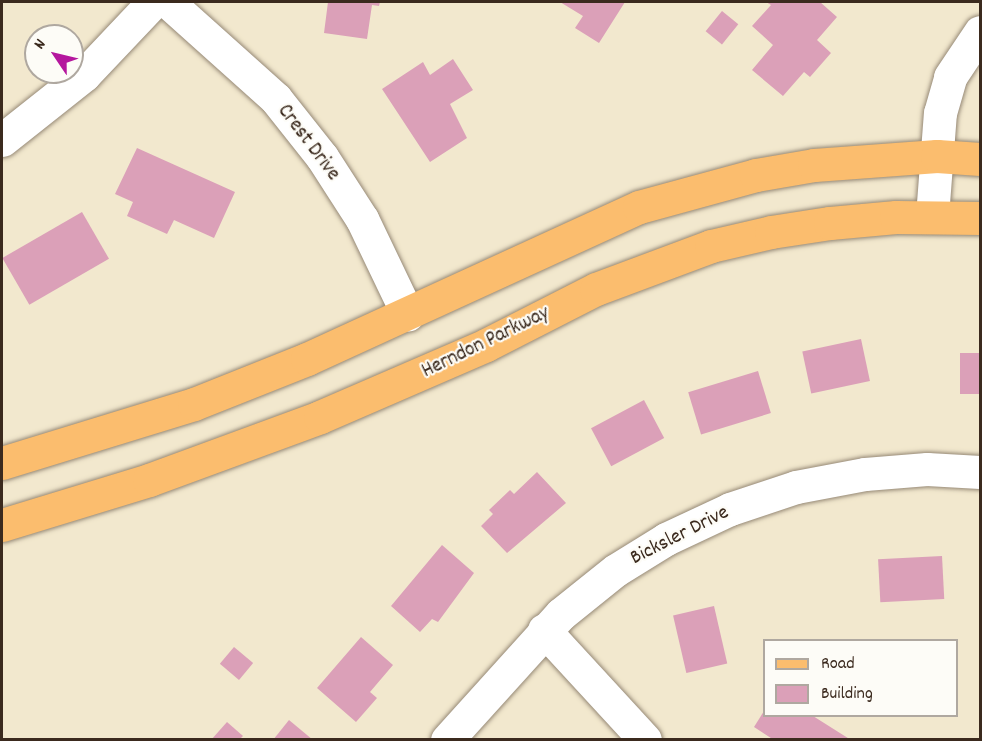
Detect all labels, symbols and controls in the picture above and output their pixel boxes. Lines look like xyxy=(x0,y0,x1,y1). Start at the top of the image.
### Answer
north arrow xyxy=(24,24,84,84)
text: N xyxy=(29,35,52,54)
street label: Crest Drive xyxy=(271,100,345,186)
street label: Herndon Parkway xyxy=(418,301,554,385)
street label: Bicksler Drive xyxy=(627,500,733,572)
legend xyxy=(763,639,958,717)
text: Road xyxy=(821,652,855,677)
text: Building xyxy=(821,682,873,707)

